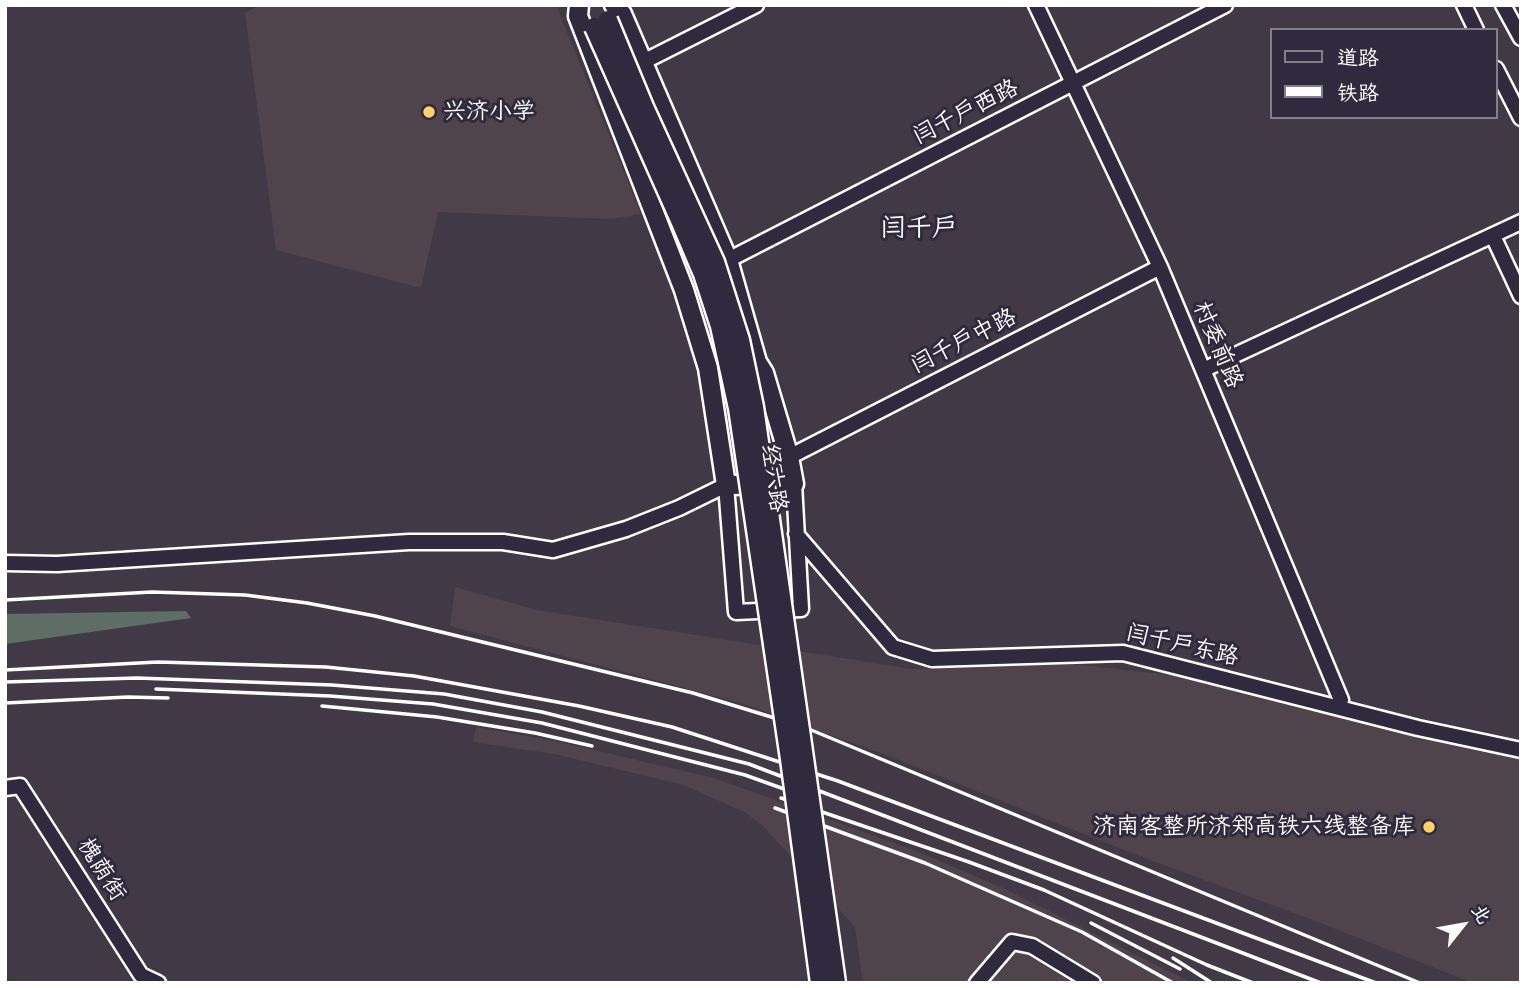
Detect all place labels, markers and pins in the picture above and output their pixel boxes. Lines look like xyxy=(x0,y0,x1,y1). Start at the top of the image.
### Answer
place label: 兴济小学 xyxy=(443,98,535,126)
marker: 兴济小学 xyxy=(421,104,437,120)
place label: 济南客整所济郑高铁六线整备库 xyxy=(1093,813,1415,841)
marker: 济南客整所济郑高铁六线整备库 xyxy=(1421,819,1437,835)

